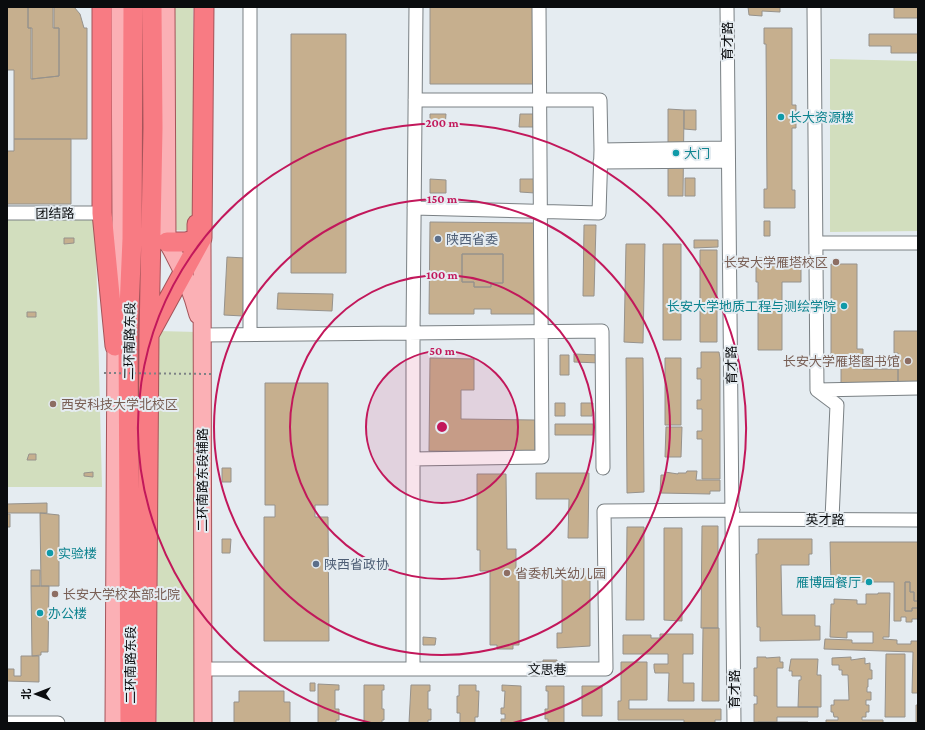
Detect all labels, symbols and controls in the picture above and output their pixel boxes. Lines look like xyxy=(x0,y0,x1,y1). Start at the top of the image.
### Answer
street label: 育才路 xyxy=(720,21,735,61)
place label: 长大资源楼 xyxy=(789,110,854,125)
marker: 长大资源楼 xyxy=(776,112,786,122)
text: 200 m xyxy=(425,116,459,130)
place label: 大门 xyxy=(684,146,710,161)
marker: 大门 xyxy=(671,148,681,158)
text: 150 m xyxy=(427,192,458,206)
street label: 团结路 xyxy=(35,206,75,221)
place label: 陕西省委 xyxy=(446,232,498,247)
marker: 陕西省委 xyxy=(433,234,443,244)
place label: 长安大学雁塔校区 xyxy=(724,255,828,270)
marker: 长安大学雁塔校区 xyxy=(831,257,841,267)
text: 100 m xyxy=(426,268,459,282)
place label: 长安大学地质工程与测绘学院 xyxy=(667,299,836,314)
marker: 长安大学地质工程与测绘学院 xyxy=(839,301,849,311)
street label: 二环南路东段 xyxy=(121,302,138,380)
text: 50 m xyxy=(429,344,456,358)
street label: 育才路 xyxy=(724,345,739,385)
place label: 长安大学雁塔图书馆 xyxy=(783,354,900,369)
marker: 长安大学雁塔图书馆 xyxy=(903,356,913,366)
place label: 西安科技大学北校区 xyxy=(61,397,178,412)
marker: 西安科技大学北校区 xyxy=(48,399,58,409)
centre of rings xyxy=(435,420,449,434)
street label: 二环南路东段辅路 xyxy=(195,428,210,532)
street label: 英才路 xyxy=(805,512,845,527)
place label: 实验楼 xyxy=(58,546,97,561)
marker: 实验楼 xyxy=(45,548,55,558)
place label: 陕西省政协 xyxy=(324,557,389,572)
marker: 陕西省政协 xyxy=(311,559,321,569)
place label: 省委机关幼儿园 xyxy=(515,566,606,581)
marker: 省委机关幼儿园 xyxy=(502,568,512,578)
place label: 雁博园餐厅 xyxy=(796,575,861,590)
marker: 雁博园餐厅 xyxy=(864,577,874,587)
place label: 长安大学校本部北院 xyxy=(63,587,180,602)
marker: 长安大学校本部北院 xyxy=(50,589,60,599)
place label: 办公楼 xyxy=(48,606,87,621)
marker: 办公楼 xyxy=(35,608,45,618)
street label: 二环南路东段 xyxy=(123,626,138,704)
street label: 文思巷 xyxy=(527,662,567,677)
street label: 育才路 xyxy=(727,669,742,709)
north arrow xyxy=(16,674,56,714)
text: 北 xyxy=(20,689,32,700)

